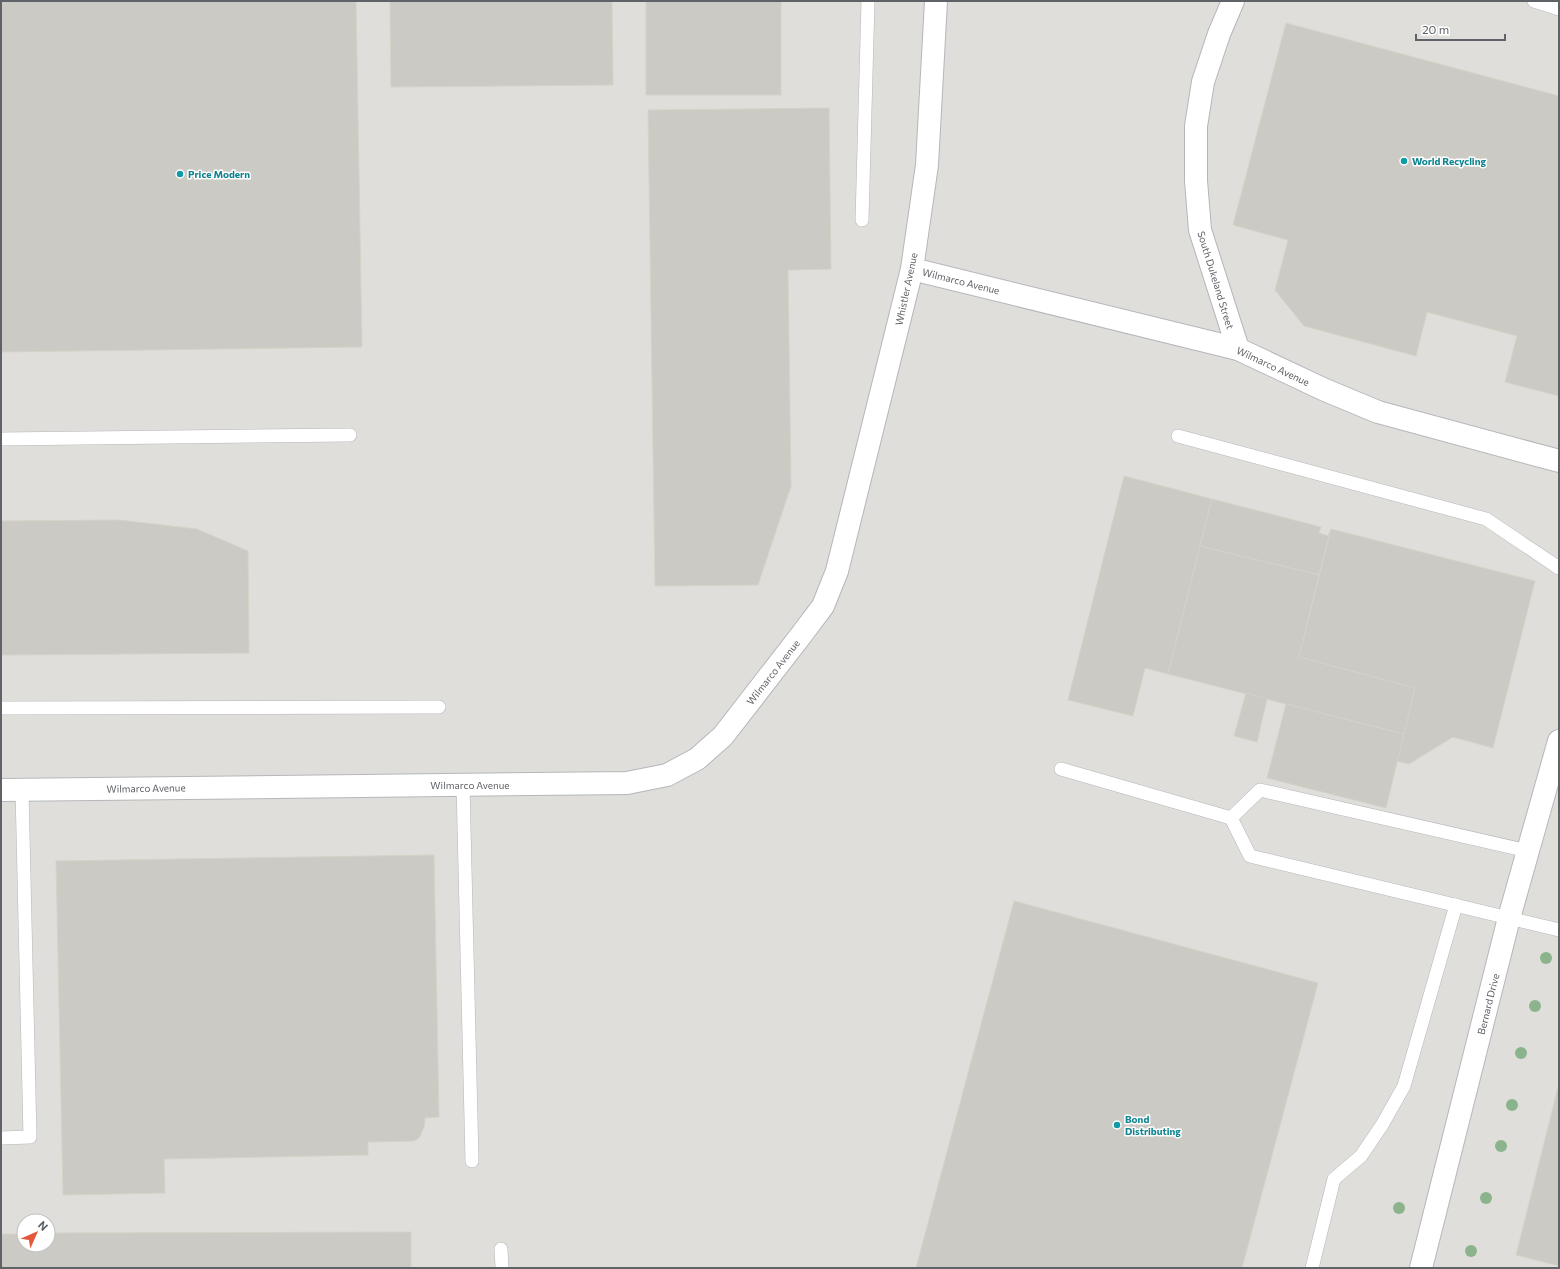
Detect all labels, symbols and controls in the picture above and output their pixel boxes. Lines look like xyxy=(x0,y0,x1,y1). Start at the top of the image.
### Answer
scale bar xyxy=(1416,16,1505,42)
text: 20 m xyxy=(1422,22,1449,36)
place label: World Recycling xyxy=(1412,155,1486,167)
marker: World Recycling xyxy=(1399,156,1409,166)
place label: Price Modern xyxy=(188,168,250,180)
marker: Price Modern xyxy=(175,169,185,179)
street label: South Dukeland Street xyxy=(1195,229,1237,331)
street label: Whistler Avenue xyxy=(892,251,920,327)
street label: Wilmarco Avenue xyxy=(921,266,1001,296)
street label: Wilmarco Avenue xyxy=(1235,344,1311,388)
street label: Wilmarco Avenue xyxy=(744,637,802,707)
street label: Wilmarco Avenue xyxy=(430,779,510,791)
street label: Wilmarco Avenue xyxy=(106,781,186,795)
street label: Bernard Drive xyxy=(1475,972,1501,1036)
place label: Bond Distributing xyxy=(1125,1113,1181,1137)
marker: Bond Distributing xyxy=(1112,1120,1122,1130)
north arrow xyxy=(16,1213,56,1253)
text: N xyxy=(36,1218,51,1233)

